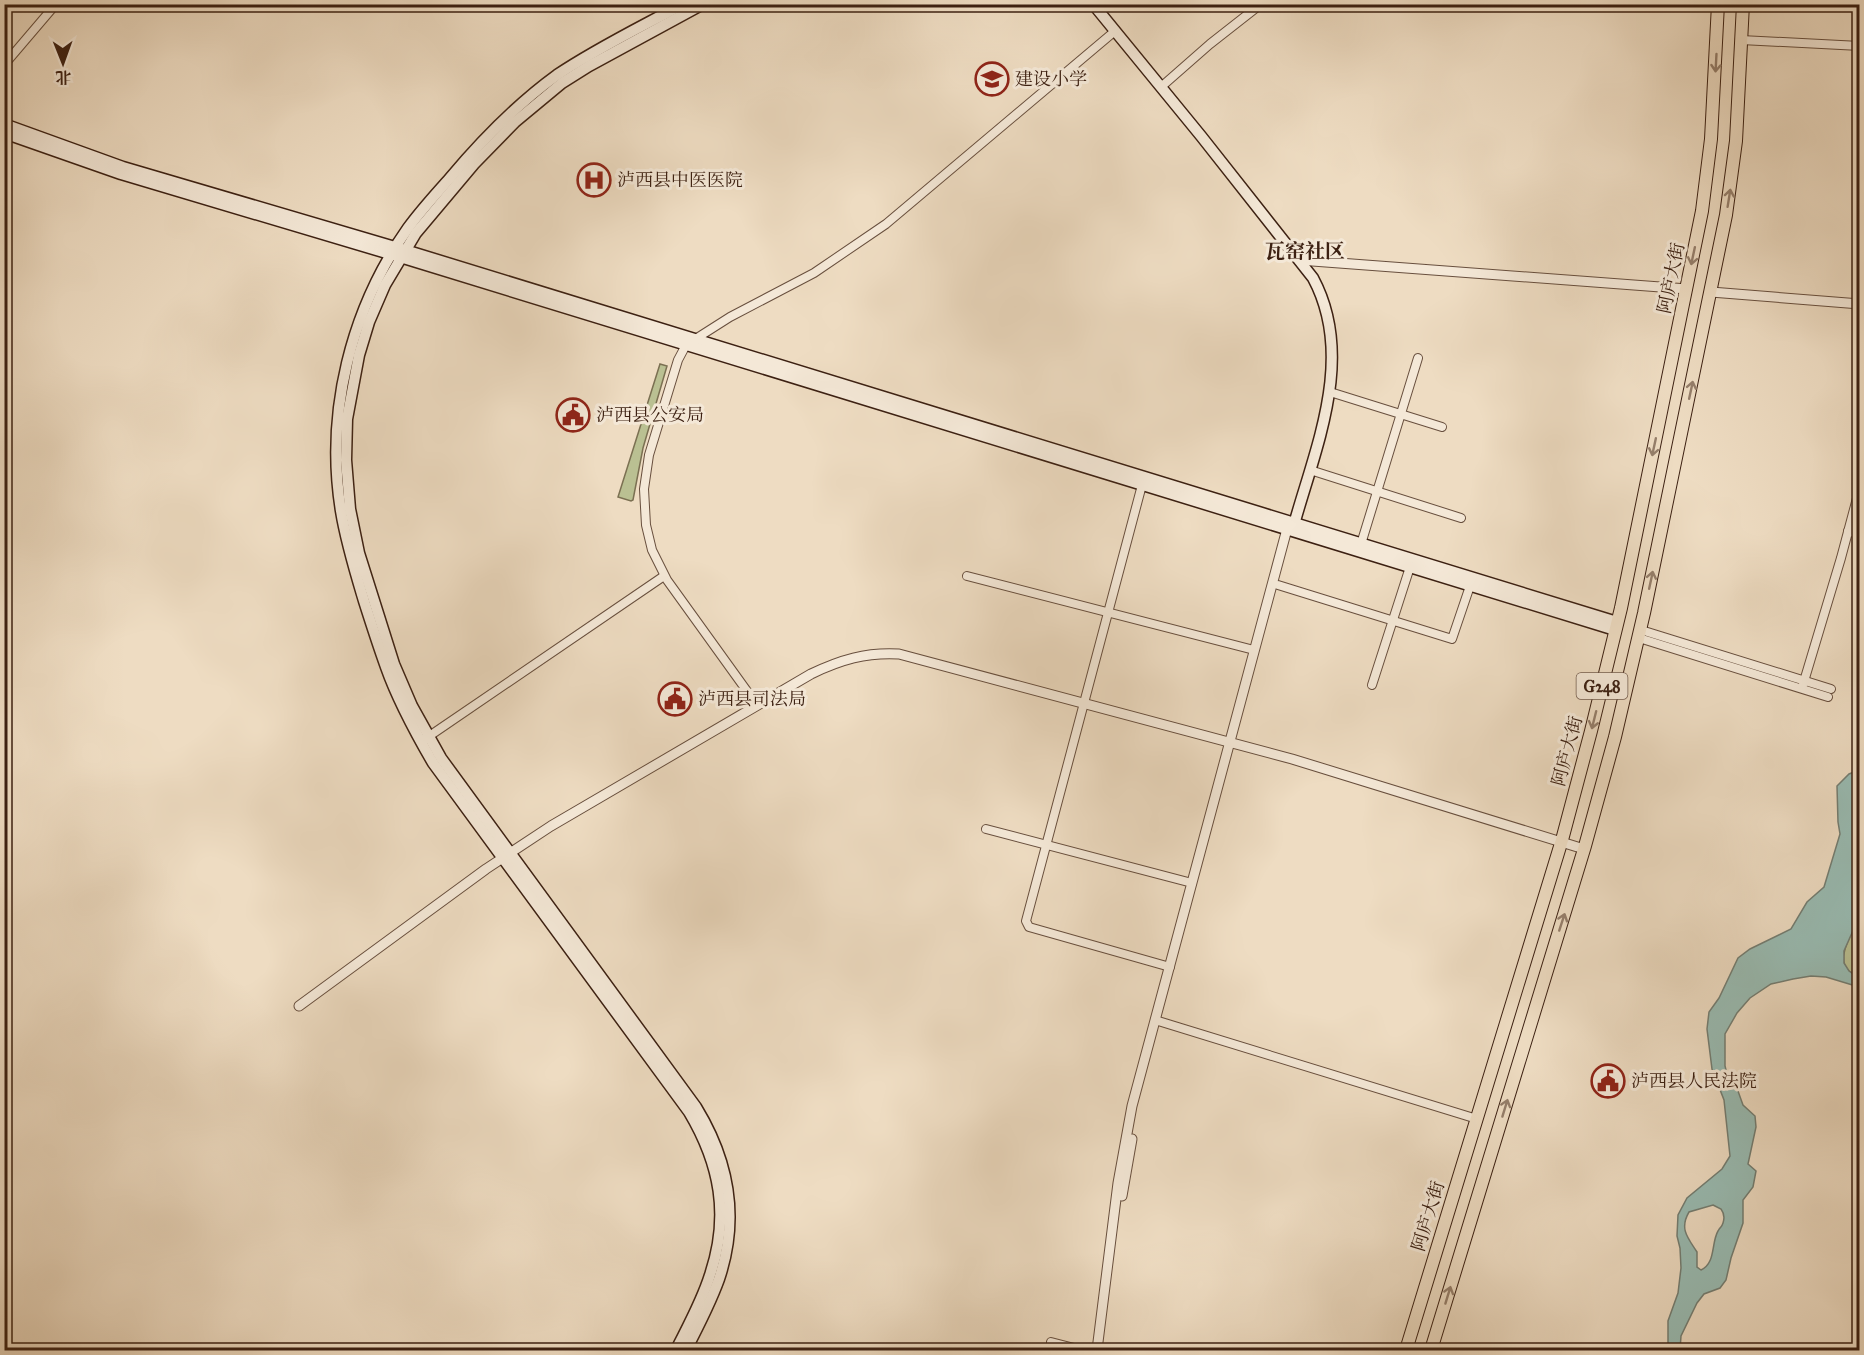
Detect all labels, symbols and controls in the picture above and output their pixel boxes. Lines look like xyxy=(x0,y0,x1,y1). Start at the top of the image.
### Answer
north arrow xyxy=(33,33,93,93)
one-way arrow xyxy=(1710,52,1721,72)
school or university icon: 建设小学 xyxy=(974,61,1010,97)
text: 北 xyxy=(55,68,71,87)
place label: 建设小学 xyxy=(1015,68,1087,90)
hospital icon: 泸西县中医医院 xyxy=(576,162,612,198)
place label: 泸西县中医医院 xyxy=(617,169,743,191)
one-way arrow xyxy=(1723,189,1734,209)
district label: 瓦窑社区 xyxy=(1265,239,1345,263)
street label: 阿庐大街 xyxy=(1653,240,1689,316)
one-way arrow xyxy=(1687,247,1699,266)
one-way arrow xyxy=(1686,380,1697,400)
public building icon: 泸西县公安局 xyxy=(555,397,591,433)
place label: 泸西县公安局 xyxy=(596,404,704,426)
one-way arrow xyxy=(1648,437,1659,457)
one-way arrow xyxy=(1646,571,1657,591)
road number: G248 xyxy=(1576,673,1628,699)
public building icon: 泸西县司法局 xyxy=(657,681,693,717)
place label: 泸西县司法局 xyxy=(698,688,806,710)
one-way arrow xyxy=(1588,710,1600,729)
street label: 阿庐大街 xyxy=(1547,713,1587,789)
one-way arrow xyxy=(1557,913,1568,932)
public building icon: 泸西县人民法院 xyxy=(1590,1063,1626,1099)
place label: 泸西县人民法院 xyxy=(1631,1070,1757,1092)
one-way arrow xyxy=(1500,1099,1511,1118)
street label: 阿庐大街 xyxy=(1407,1178,1449,1254)
one-way arrow xyxy=(1443,1286,1454,1305)

